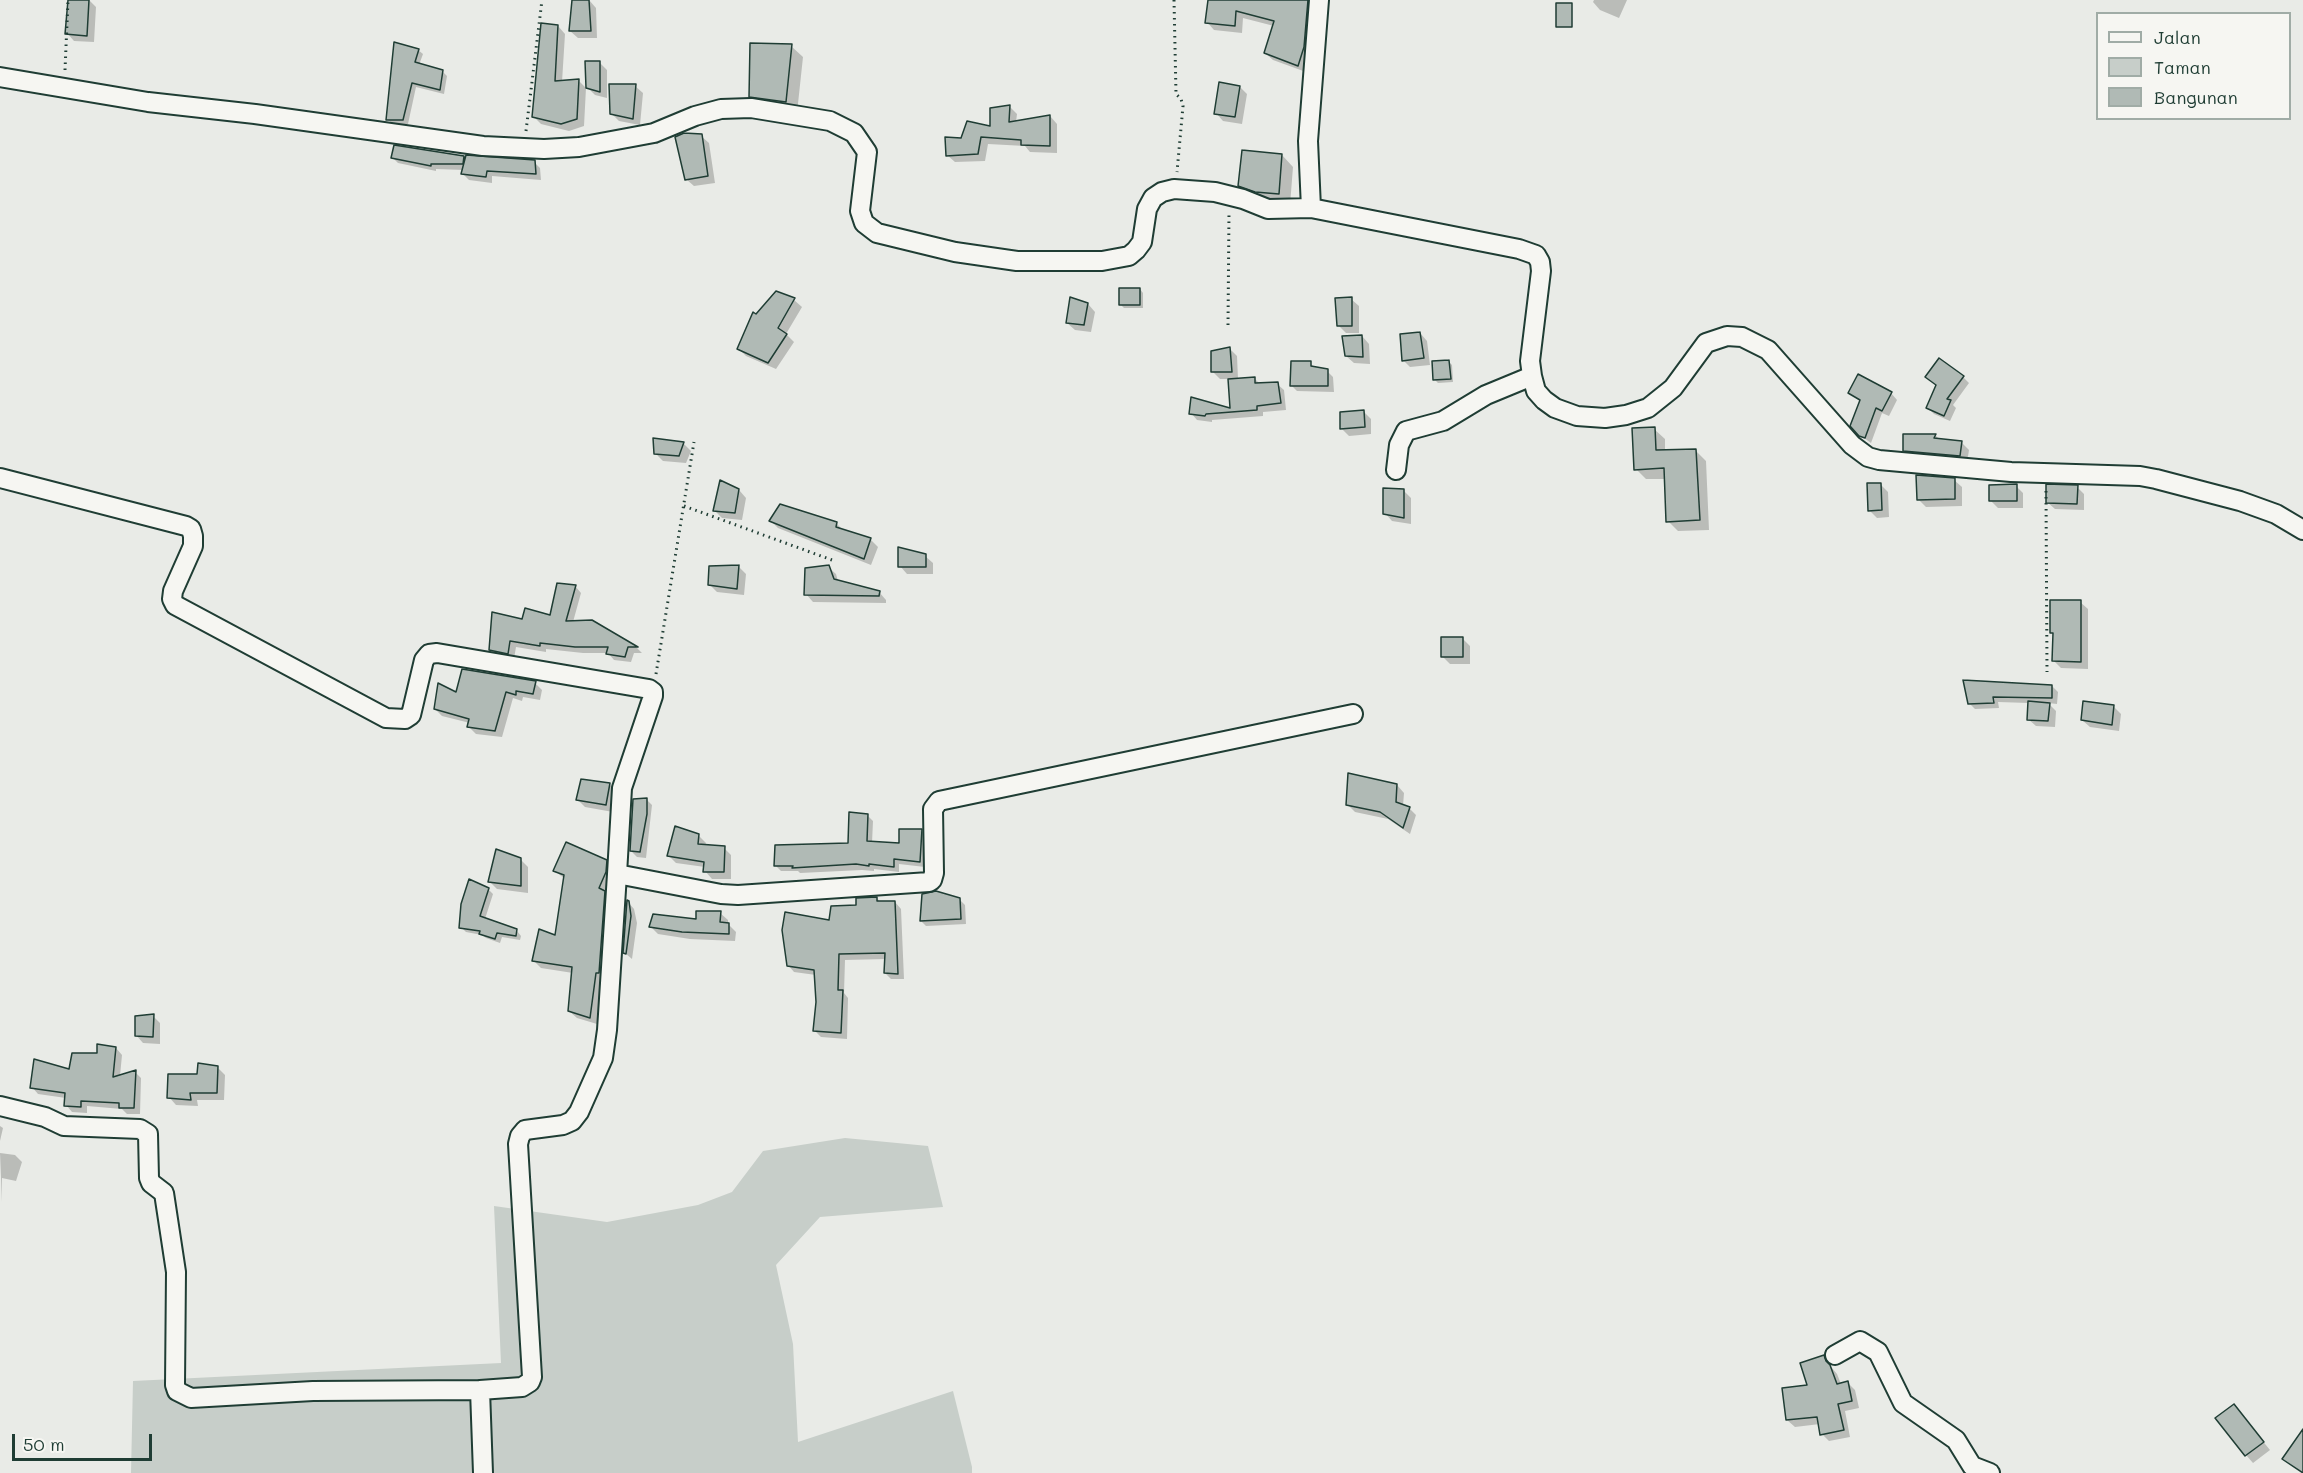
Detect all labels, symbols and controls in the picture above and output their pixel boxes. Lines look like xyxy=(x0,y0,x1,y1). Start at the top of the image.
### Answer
legend xyxy=(2096,12,2291,120)
text: Jalan xyxy=(2154,25,2201,49)
text: Taman xyxy=(2154,55,2211,79)
text: Bangunan xyxy=(2154,85,2238,109)
scale bar xyxy=(15,1422,154,1460)
text: 50 m xyxy=(23,1432,65,1456)

